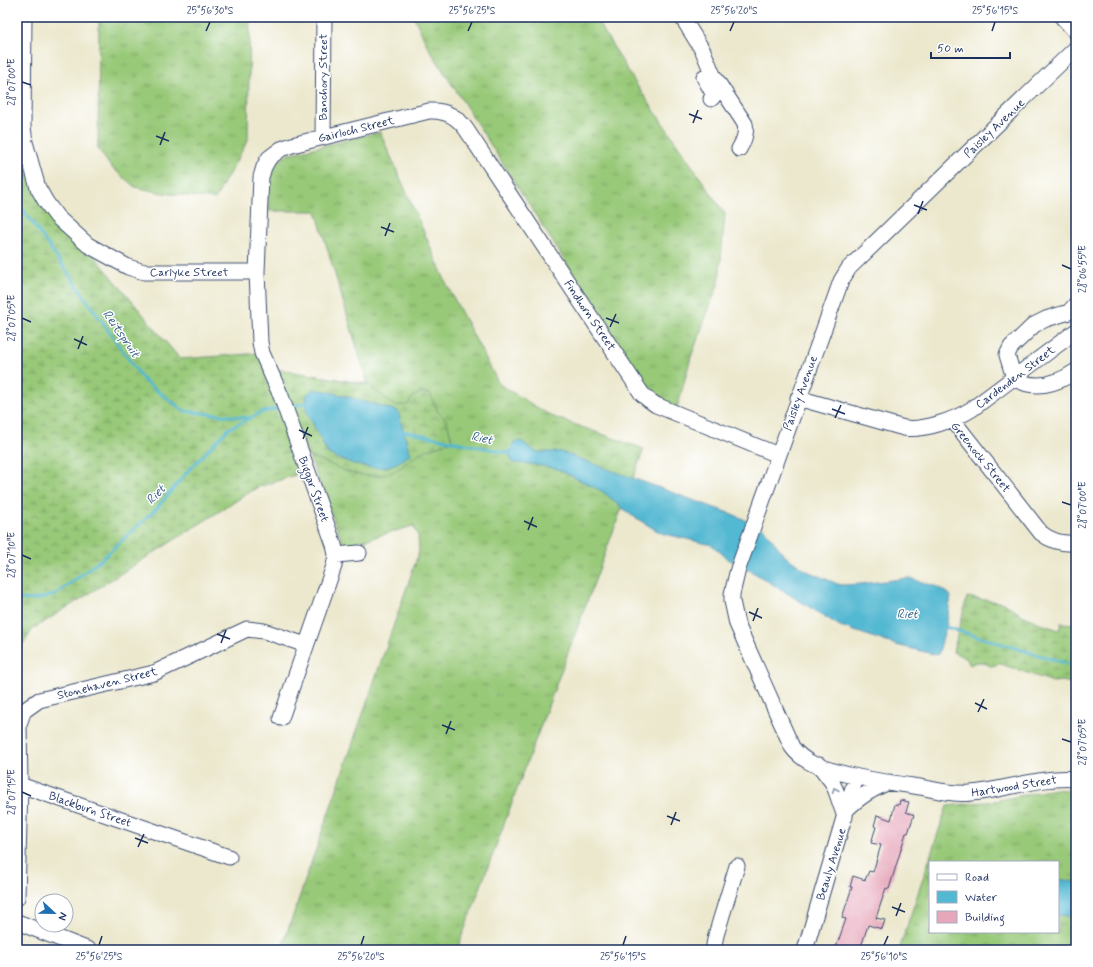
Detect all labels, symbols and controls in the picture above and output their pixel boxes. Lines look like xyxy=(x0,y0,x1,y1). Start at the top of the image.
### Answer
text: 25°56'30"S xyxy=(187,4,234,18)
text: 25°56'25"S xyxy=(449,4,496,18)
text: 25°56'20"S xyxy=(710,4,758,18)
text: 25°56'15"S xyxy=(972,4,1019,18)
street label: Banchory Street xyxy=(316,33,332,120)
scale bar xyxy=(931,34,1010,60)
text: 50 m xyxy=(937,41,964,57)
text: 28°07'00"E xyxy=(5,58,19,106)
street label: Paisley Avenue xyxy=(961,95,1029,162)
street label: Gairloch Street xyxy=(316,113,396,147)
text: 28°06'55"E xyxy=(1076,245,1090,293)
street label: Carlyke Street xyxy=(150,265,229,281)
street label: Findhorn Street xyxy=(560,277,619,354)
text: 28°07'05"E xyxy=(5,294,19,341)
water label: Reitspruit xyxy=(98,307,144,362)
street label: Cardenden Street xyxy=(973,343,1059,413)
street label: Paisley Avenue xyxy=(780,353,822,433)
street label: Greenock Street xyxy=(947,419,1014,497)
water label: Riet xyxy=(470,428,495,449)
street label: Biggar Street xyxy=(293,454,332,525)
water label: Riet xyxy=(143,481,170,509)
text: 28°07'00"E xyxy=(1076,481,1090,529)
text: 28°07'10"E xyxy=(5,532,19,578)
water label: Riet xyxy=(896,606,919,623)
street label: Stonehaven Street xyxy=(56,664,159,704)
text: 28°07'05"E xyxy=(1076,718,1090,765)
text: 28°07'15"E xyxy=(5,769,19,815)
street label: Hartwood Street xyxy=(970,772,1058,802)
one-way arrow xyxy=(832,786,840,794)
street label: Blackburn Street xyxy=(46,788,134,832)
street label: Beauly Avenue xyxy=(813,826,851,903)
legend xyxy=(929,861,1059,933)
text: Road xyxy=(965,870,989,886)
text: Water xyxy=(965,890,997,906)
north arrow xyxy=(34,893,74,933)
text: N xyxy=(54,910,70,922)
text: Building xyxy=(965,910,1005,927)
text: 25°56'25"S xyxy=(76,950,123,964)
text: 25°56'20"S xyxy=(337,950,385,964)
text: 25°56'15"S xyxy=(600,950,647,964)
text: 25°56'10"S xyxy=(861,950,908,964)

